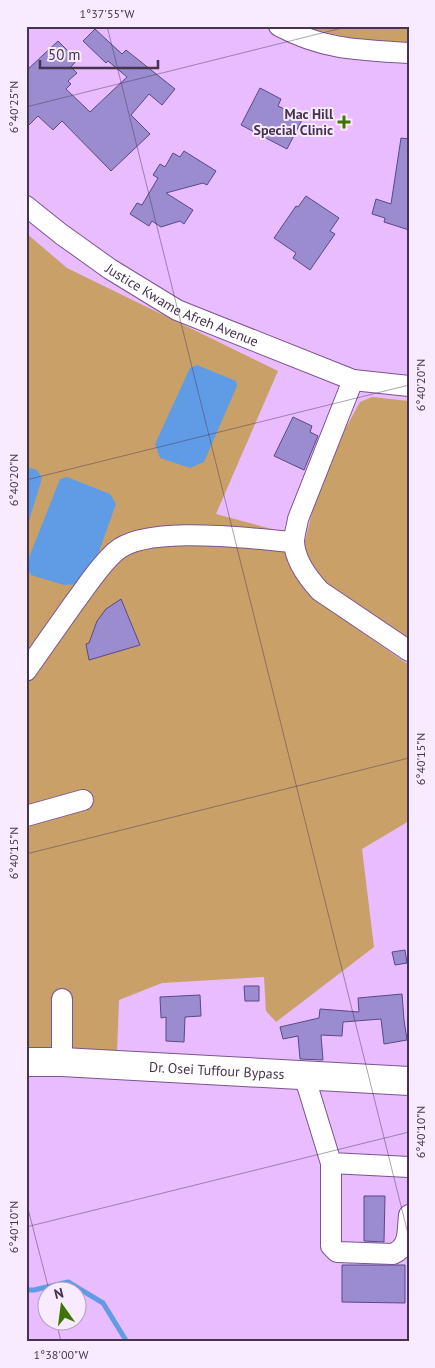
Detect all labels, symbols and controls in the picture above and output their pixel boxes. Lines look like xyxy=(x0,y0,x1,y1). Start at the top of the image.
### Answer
text: 1°37'55"W xyxy=(80,6,134,21)
scale bar xyxy=(40,38,158,70)
text: 50 m xyxy=(48,45,81,64)
text: 6°40'25"N xyxy=(6,81,21,133)
place label: Mac Hill Special Clinic xyxy=(254,105,334,139)
marker: Mac Hill Special Clinic xyxy=(337,115,351,129)
street label: Justice Kwame Afreh Avenue xyxy=(101,259,261,350)
text: 6°40'20"N xyxy=(413,359,428,411)
text: 6°40'20"N xyxy=(6,454,21,506)
text: 6°40'15"N xyxy=(413,733,428,785)
text: 6°40'15"N xyxy=(6,827,21,879)
street label: Dr. Osei Tuffour Bypass xyxy=(149,1058,285,1083)
text: 6°40'10"N xyxy=(413,1106,428,1158)
text: 6°40'10"N xyxy=(6,1201,21,1253)
north arrow xyxy=(38,1280,88,1330)
text: N xyxy=(52,1284,65,1303)
text: 1°38'00"W xyxy=(34,1347,88,1362)

